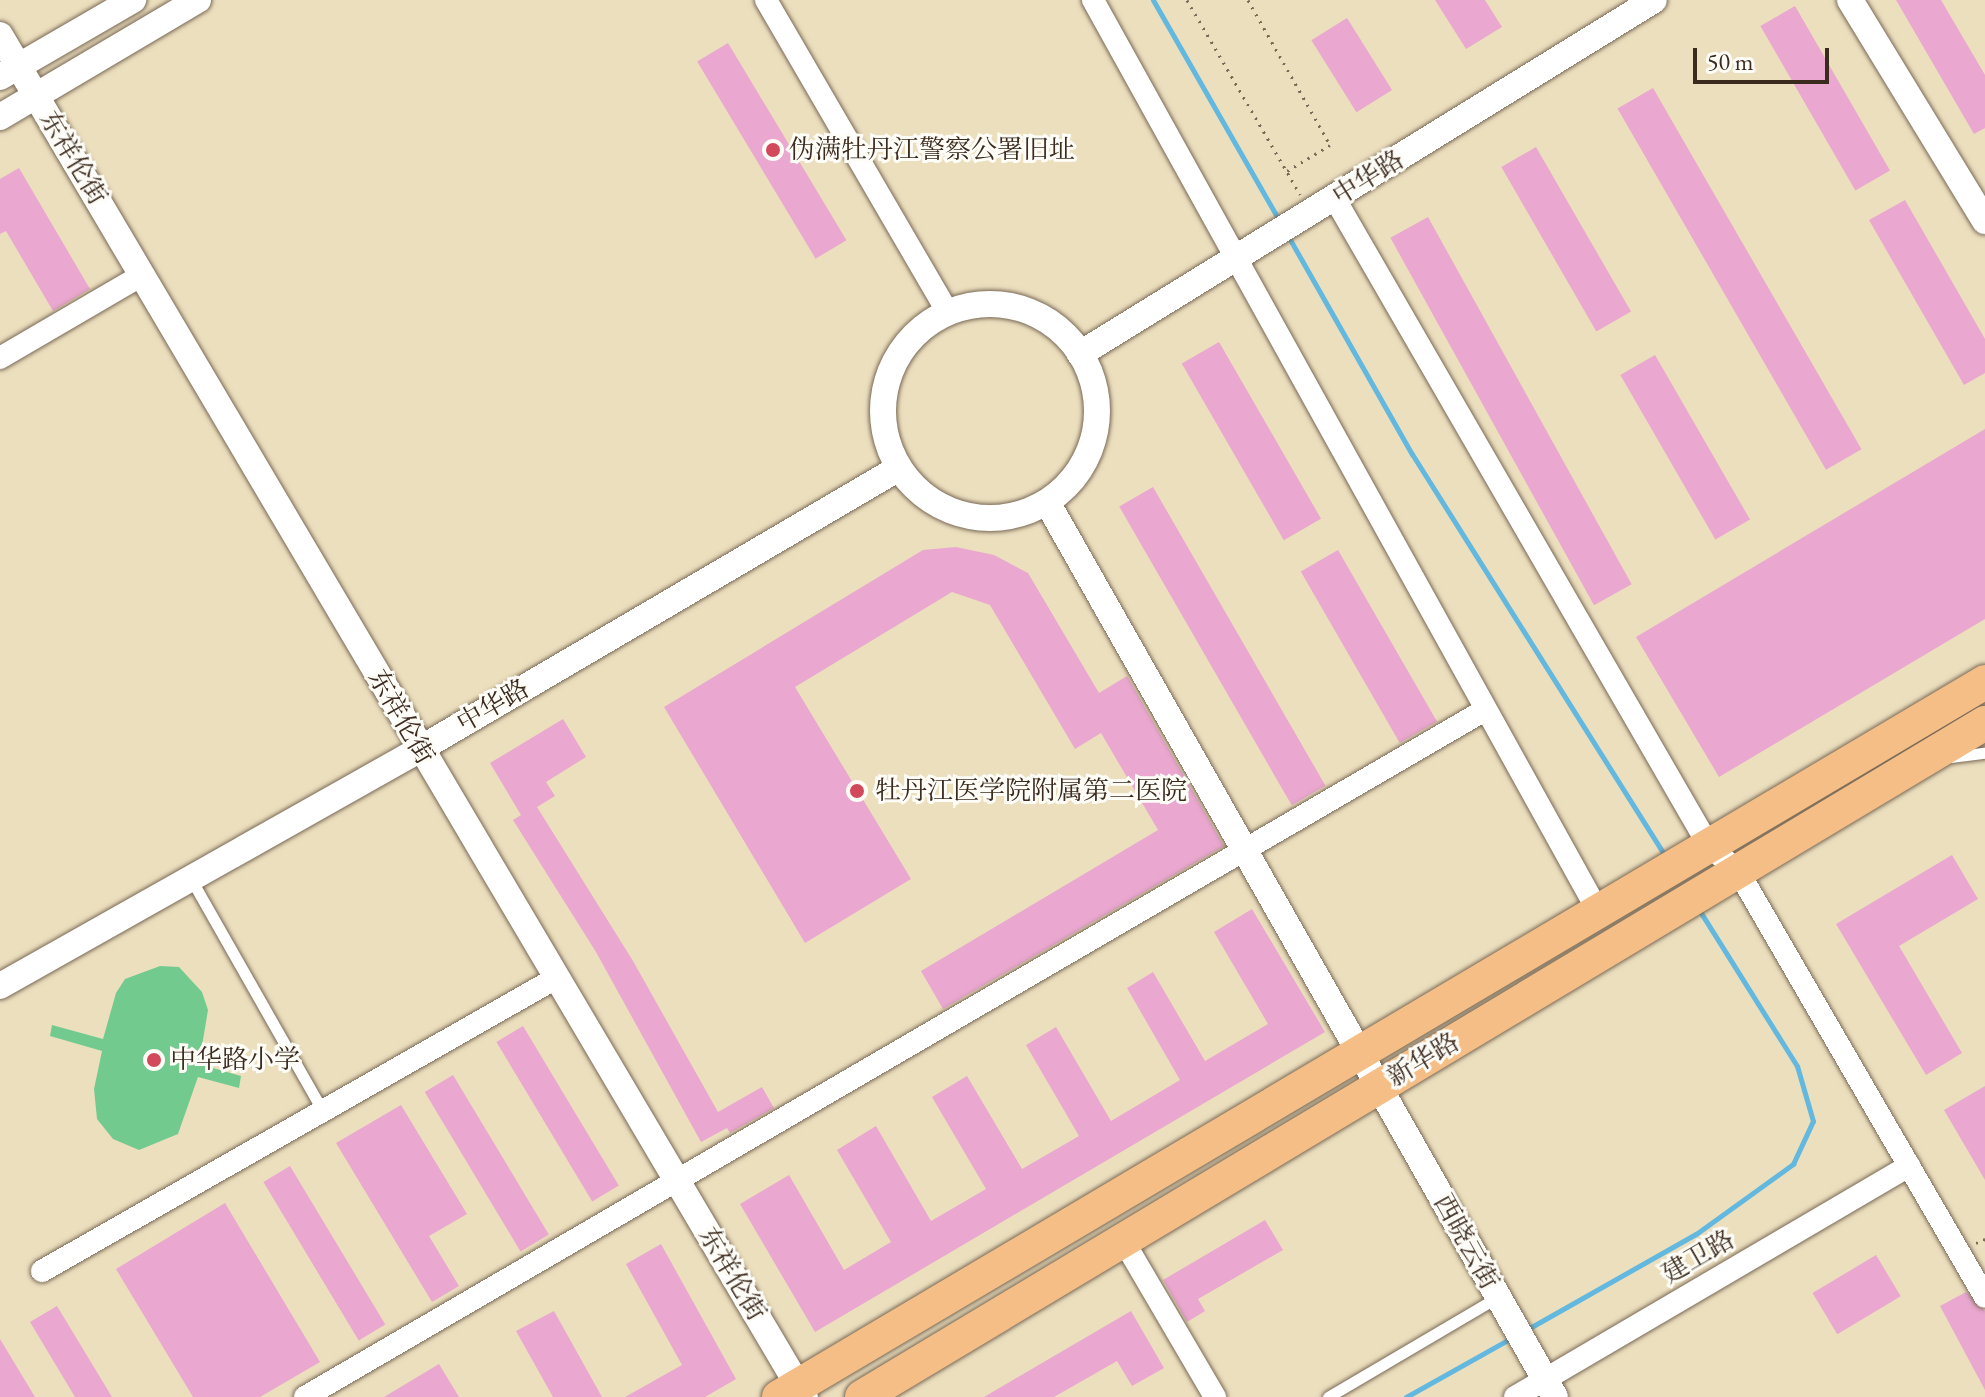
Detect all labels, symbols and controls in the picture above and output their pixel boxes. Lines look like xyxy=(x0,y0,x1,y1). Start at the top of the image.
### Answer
scale bar xyxy=(1697,32,1833,82)
text: 50 m xyxy=(1707,46,1754,77)
street label: 东祥伦街 xyxy=(33,105,113,211)
place label: 伪满牡丹江警察公署旧址 xyxy=(789,134,1075,166)
marker: 伪满牡丹江警察公署旧址 xyxy=(764,141,782,159)
street label: 中华路 xyxy=(1327,144,1409,212)
street label: 东祥伦街 xyxy=(361,664,441,770)
street label: 中华路 xyxy=(451,673,535,739)
place label: 牡丹江医学院附属第二医院 xyxy=(875,775,1187,807)
marker: 牡丹江医学院附属第二医院 xyxy=(846,780,868,802)
street label: 新华路 xyxy=(1382,1027,1464,1093)
place label: 中华路小学 xyxy=(170,1044,300,1076)
marker: 中华路小学 xyxy=(145,1051,163,1069)
street label: 西晓云街 xyxy=(1427,1189,1505,1295)
street label: 东祥伦街 xyxy=(692,1221,772,1327)
street label: 建卫路 xyxy=(1656,1224,1740,1290)

